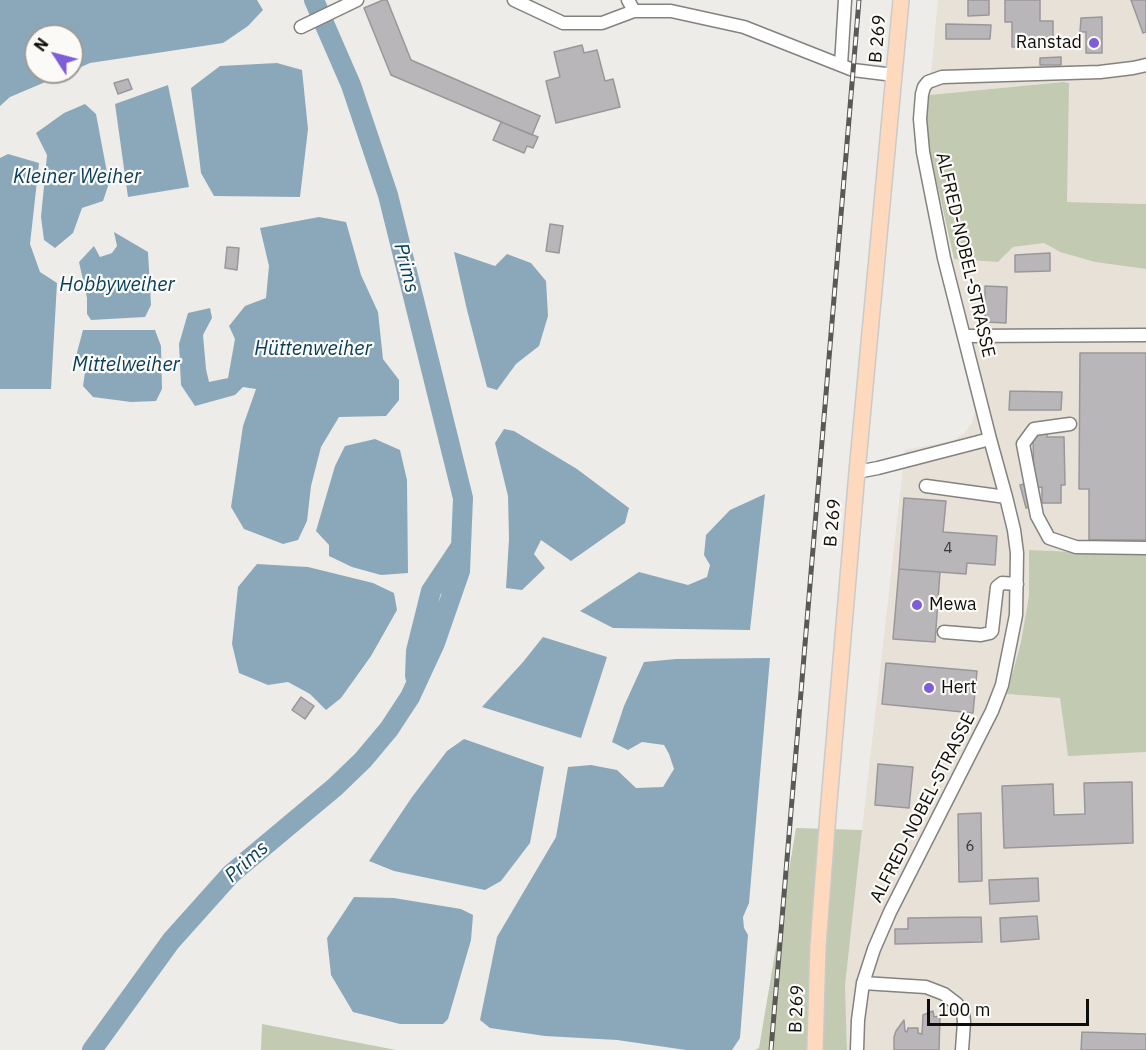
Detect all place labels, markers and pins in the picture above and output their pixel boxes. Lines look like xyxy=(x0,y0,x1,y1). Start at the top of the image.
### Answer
place label: Ranstad xyxy=(1016,32,1082,54)
marker: Ranstad xyxy=(1087,36,1101,50)
place label: Mewa xyxy=(929,594,977,616)
marker: Mewa xyxy=(910,598,924,612)
place label: Hert xyxy=(941,677,977,699)
marker: Hert xyxy=(922,681,936,695)

